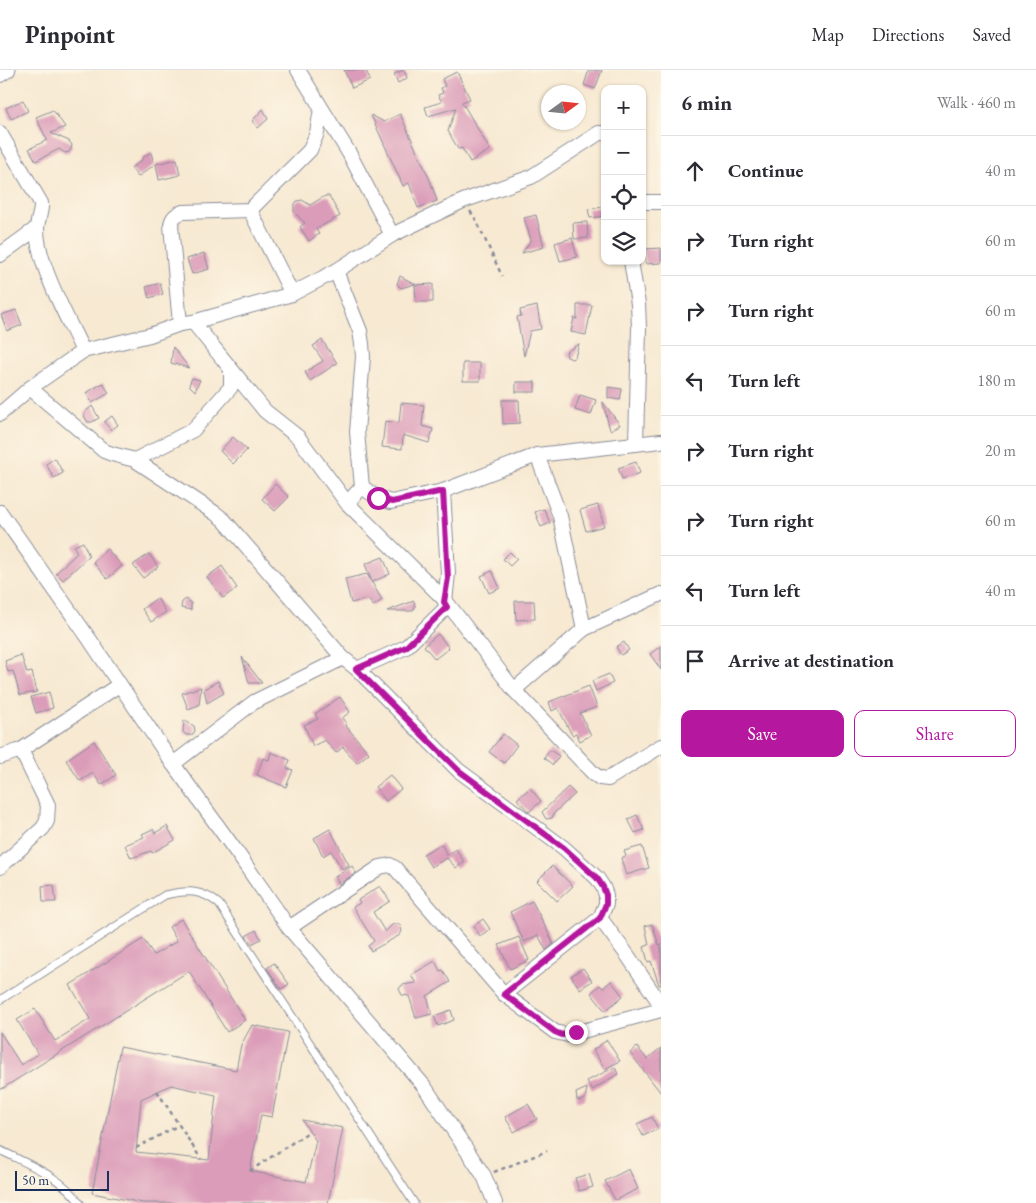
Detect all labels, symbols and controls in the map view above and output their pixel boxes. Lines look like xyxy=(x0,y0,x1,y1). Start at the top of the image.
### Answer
text: Pinpoint xyxy=(25,19,115,50)
text: Map xyxy=(812,23,844,46)
text: Directions xyxy=(872,23,944,46)
text: Saved xyxy=(972,23,1011,46)
north arrow xyxy=(541,85,586,130)
map controls xyxy=(601,85,646,265)
button: + xyxy=(601,85,646,130)
text: 6 min xyxy=(681,89,732,116)
text: Walk · 460 m xyxy=(937,92,1016,113)
button: − xyxy=(601,130,646,175)
icon: ahead xyxy=(681,157,709,185)
text: Continue xyxy=(728,158,803,183)
text: 40 m xyxy=(985,160,1016,181)
button: locate xyxy=(601,175,646,220)
button: layers xyxy=(601,220,646,265)
icon: right xyxy=(681,227,709,255)
text: Turn right xyxy=(728,228,814,253)
text: 60 m xyxy=(985,230,1016,251)
icon: right xyxy=(681,297,709,325)
text: Turn right xyxy=(728,298,814,323)
text: 60 m xyxy=(985,300,1016,321)
icon: left xyxy=(681,367,709,395)
text: Turn left xyxy=(728,368,800,393)
text: 180 m xyxy=(977,370,1016,391)
icon: right xyxy=(681,437,709,465)
text: Turn right xyxy=(728,438,814,463)
text: 20 m xyxy=(985,440,1016,461)
route start xyxy=(367,487,390,510)
icon: right xyxy=(681,507,709,535)
text: Turn right xyxy=(728,508,814,533)
text: 60 m xyxy=(985,510,1016,531)
icon: left xyxy=(681,577,709,605)
text: Turn left xyxy=(728,578,800,603)
text: 40 m xyxy=(985,580,1016,601)
icon: arrive xyxy=(681,647,709,675)
text: Arrive at destination xyxy=(728,648,894,673)
button: Save xyxy=(681,710,844,757)
button: Share xyxy=(854,710,1016,757)
route end xyxy=(565,1021,588,1044)
scale bar xyxy=(15,1168,109,1191)
text: 50 m xyxy=(22,1171,49,1189)

